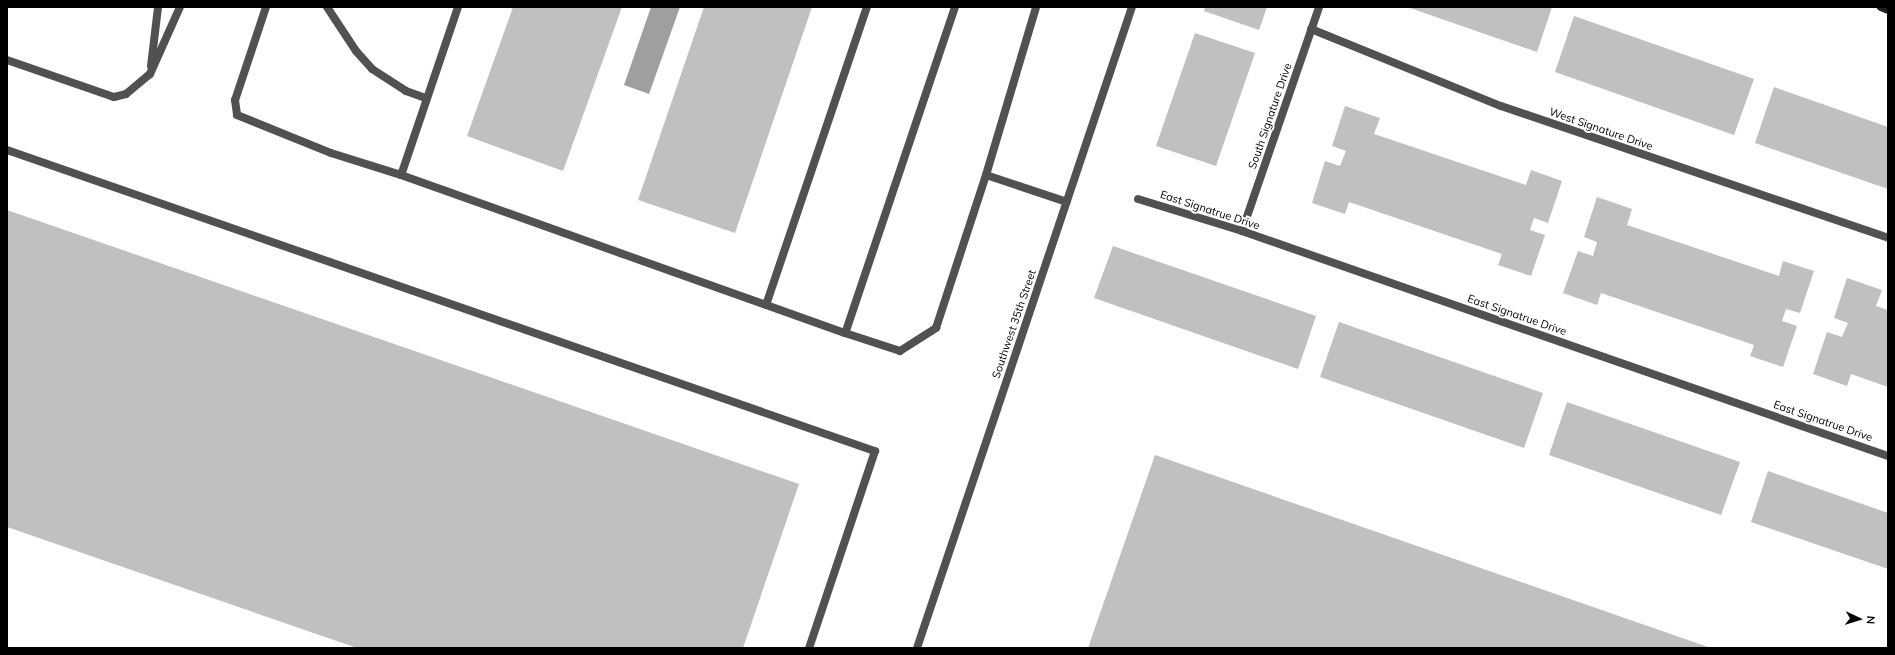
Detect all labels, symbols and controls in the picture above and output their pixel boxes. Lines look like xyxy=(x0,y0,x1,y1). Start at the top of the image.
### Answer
street label: South Signature Drive xyxy=(1246,61,1294,171)
street label: West Signature Drive xyxy=(1548,105,1654,153)
street label: East Signatrue Drive xyxy=(1159,188,1261,232)
street label: Southwest 35th Street xyxy=(989,268,1039,380)
street label: East Signatrue Drive xyxy=(1466,292,1568,338)
street label: East Signatrue Drive xyxy=(1772,398,1874,444)
north arrow xyxy=(1839,599,1879,639)
text: N xyxy=(1864,615,1878,624)

